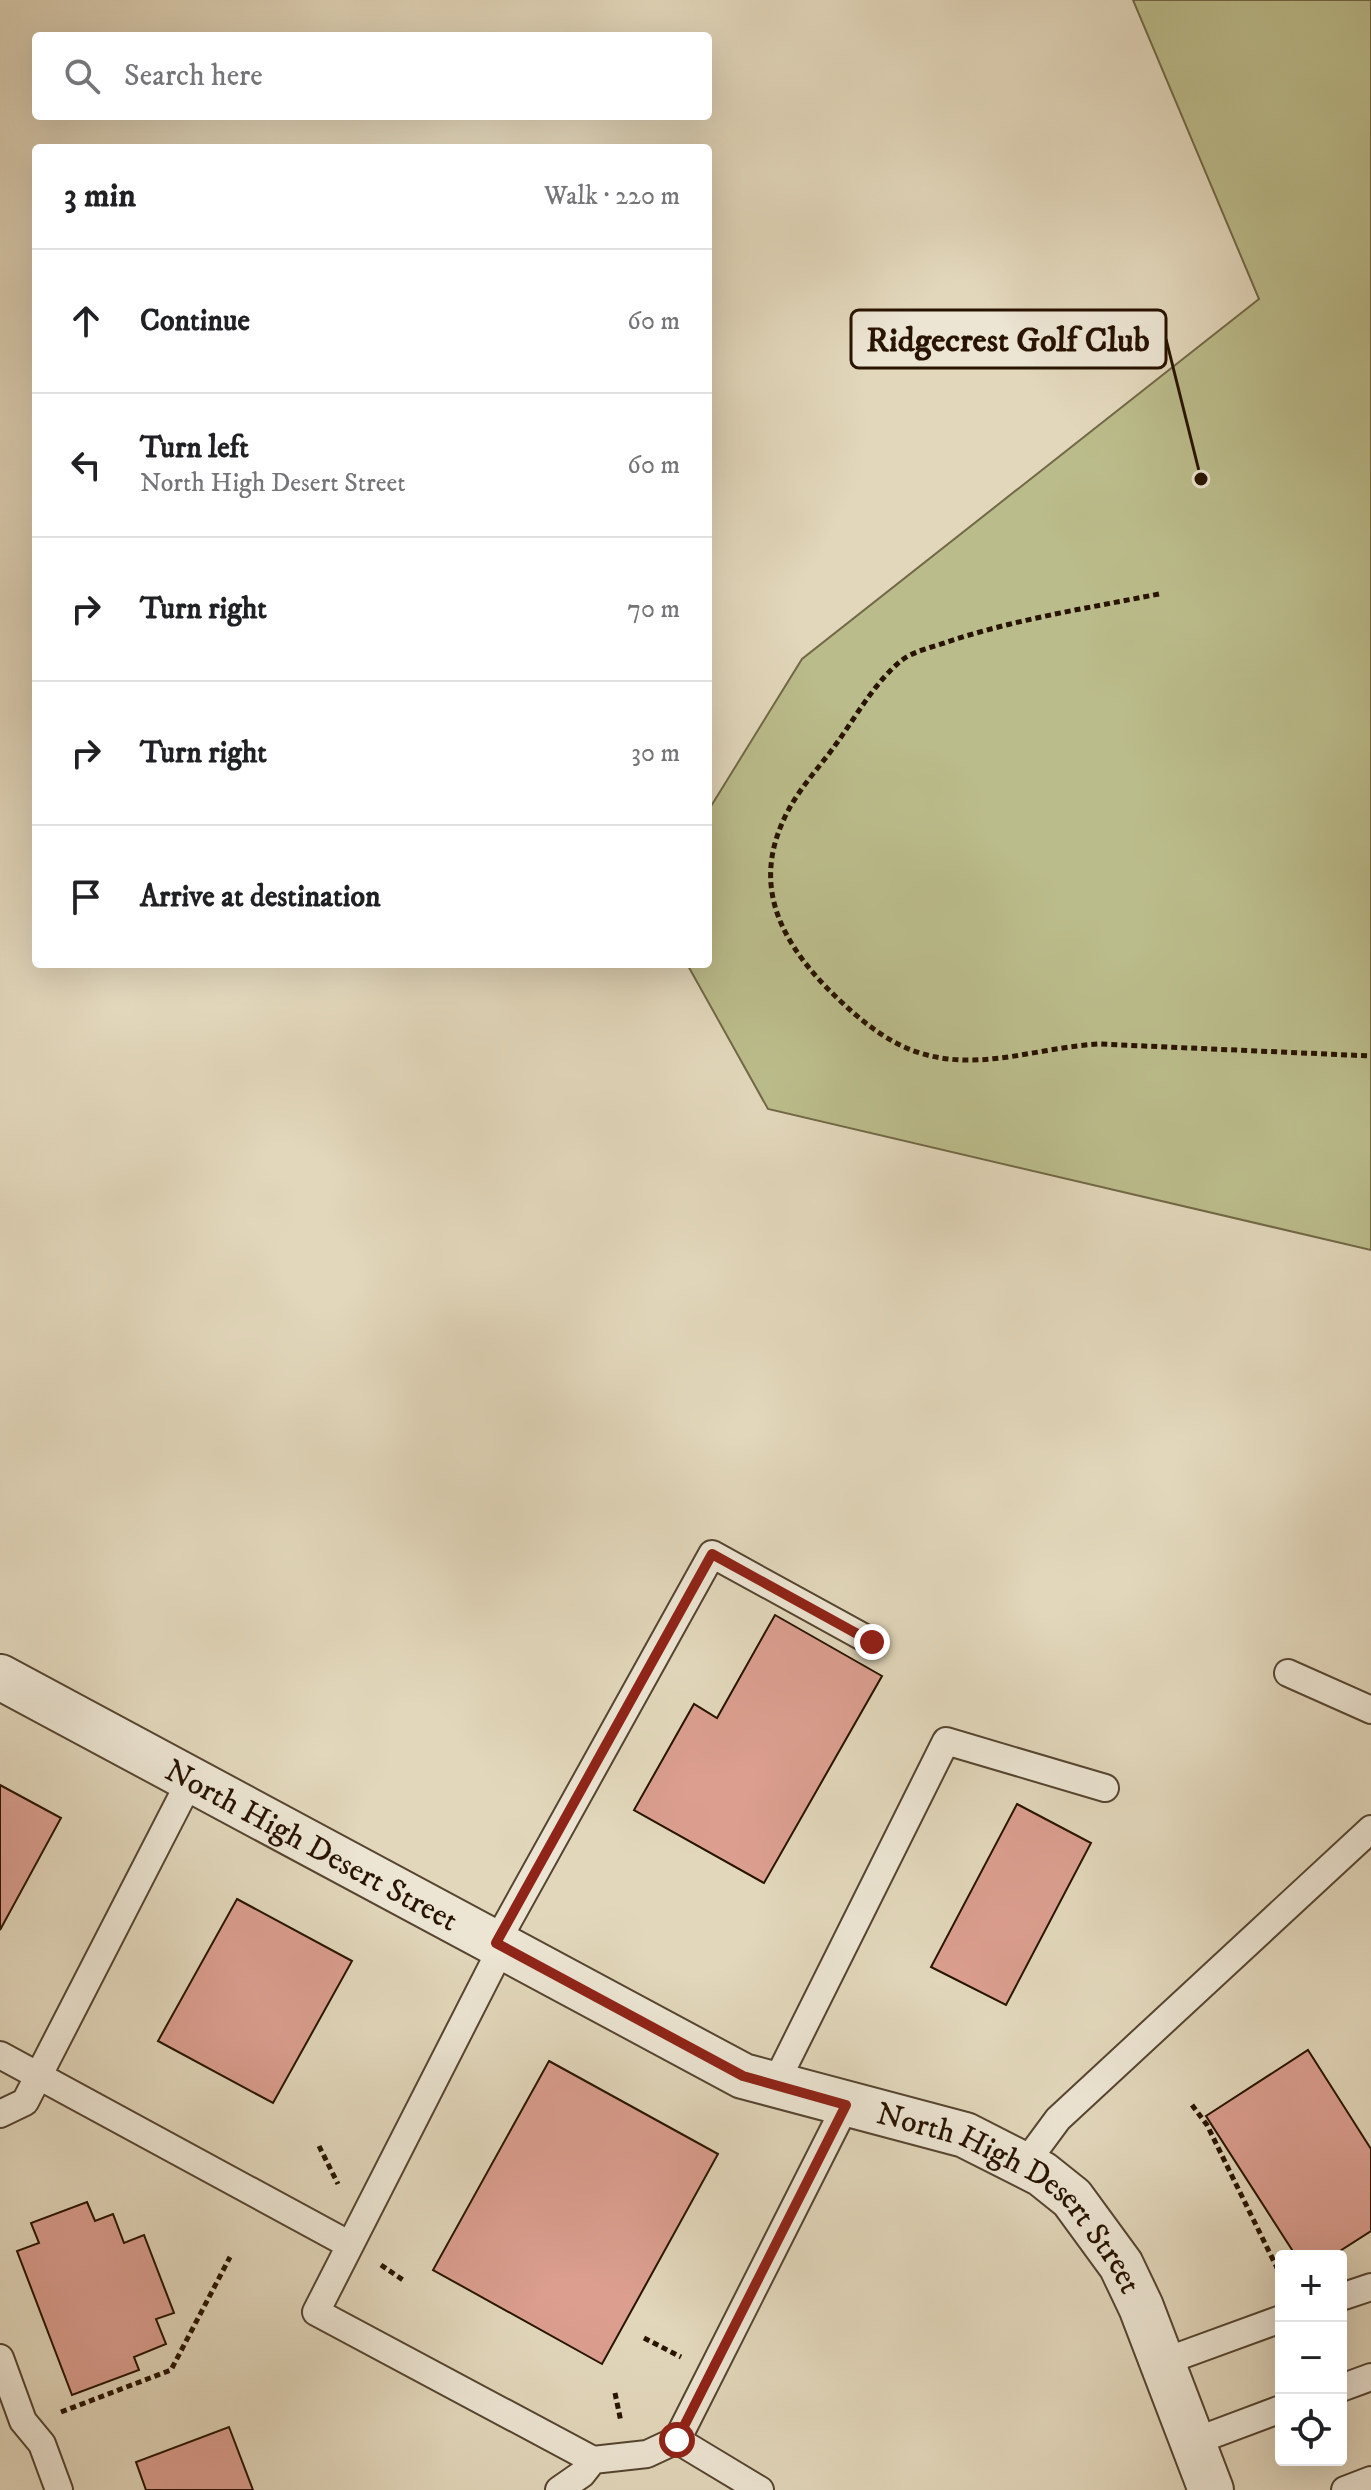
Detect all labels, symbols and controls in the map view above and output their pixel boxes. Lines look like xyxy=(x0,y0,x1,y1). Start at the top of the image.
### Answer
search box xyxy=(32,32,712,120)
icon: search xyxy=(60,54,104,98)
text: Search here xyxy=(124,58,263,95)
text: 3 min xyxy=(64,175,136,217)
text: Walk · 220 m xyxy=(544,180,680,213)
icon: ahead xyxy=(64,299,108,343)
text: Continue xyxy=(140,303,250,340)
text: 60 m xyxy=(627,305,680,338)
callout: Ridgecrest Golf Club xyxy=(851,310,1166,368)
text: Ridgecrest Golf Club xyxy=(866,320,1150,362)
text: Turn left xyxy=(140,430,249,467)
icon: left xyxy=(64,443,108,487)
text: 60 m xyxy=(627,449,680,482)
text: North High Desert Street xyxy=(140,467,406,500)
icon: right xyxy=(64,587,108,631)
text: Turn right xyxy=(140,591,267,628)
text: 70 m xyxy=(627,593,680,626)
icon: right xyxy=(64,731,108,775)
text: Turn right xyxy=(140,735,267,772)
text: 30 m xyxy=(631,737,680,770)
icon: arrive xyxy=(64,875,108,919)
text: Arrive at destination xyxy=(140,879,381,916)
route end xyxy=(854,1624,890,1660)
street label: North High Desert Street xyxy=(157,1751,464,1941)
street label: North High Desert Street xyxy=(872,2094,1150,2300)
map controls xyxy=(1275,2250,1347,2466)
button: + xyxy=(1275,2250,1347,2322)
button: − xyxy=(1275,2322,1347,2394)
button: locate xyxy=(1275,2394,1347,2466)
route start xyxy=(659,2422,695,2458)

